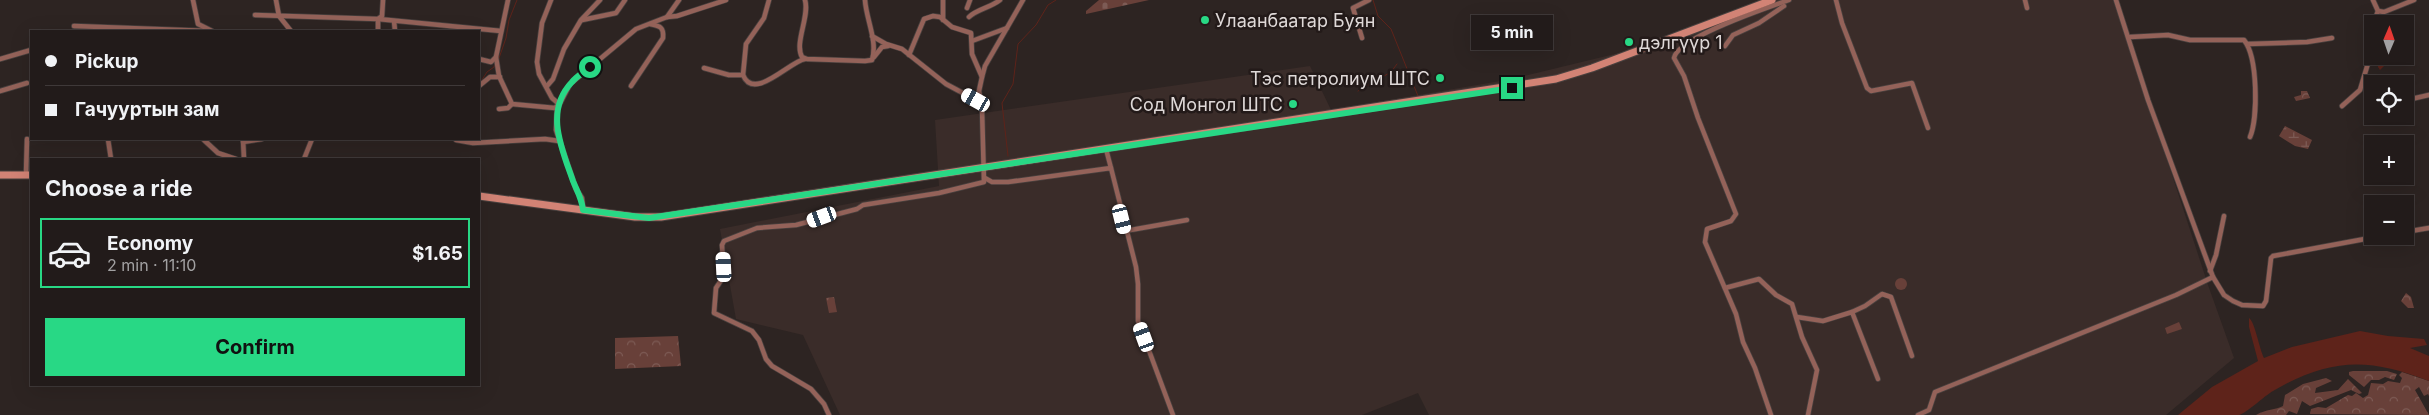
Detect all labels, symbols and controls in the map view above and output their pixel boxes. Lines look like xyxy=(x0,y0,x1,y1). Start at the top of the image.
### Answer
place label: Улаанбаатар Буян xyxy=(1215,10,1375,31)
marker: Улаанбаатар Буян xyxy=(1199,14,1211,26)
north arrow xyxy=(2364,15,2414,65)
map controls xyxy=(2364,15,2414,245)
callout: 5 min xyxy=(1471,16,1553,51)
text: 5 min xyxy=(1491,22,1533,42)
place label: дэлгүүр 1 xyxy=(1639,32,1723,53)
marker: дэлгүүр 1 xyxy=(1623,36,1635,48)
text: Pickup xyxy=(75,50,138,73)
route start xyxy=(579,56,601,78)
place label: Тэс петролиум ШТС xyxy=(1250,68,1430,89)
marker: Тэс петролиум ШТС xyxy=(1434,72,1446,84)
button: locate xyxy=(2364,75,2414,125)
route end xyxy=(1501,77,1523,99)
car xyxy=(959,86,992,114)
place label: Сод Монгол ШТС xyxy=(1130,94,1283,115)
text: Гачууртын зам xyxy=(75,98,219,121)
marker: Сод Монгол ШТС xyxy=(1287,98,1299,110)
button: + xyxy=(2364,135,2414,185)
text: Choose a ride xyxy=(45,175,193,201)
button: − xyxy=(2364,195,2414,245)
car xyxy=(1111,203,1132,235)
car xyxy=(805,205,838,229)
icon: car xyxy=(47,231,92,276)
text: Economy xyxy=(107,232,193,255)
text: $1.65 xyxy=(412,242,463,265)
car xyxy=(715,252,732,282)
text: 2 min · 11:10 xyxy=(107,255,196,275)
button: Confirm xyxy=(45,318,465,376)
car xyxy=(1131,320,1156,354)

